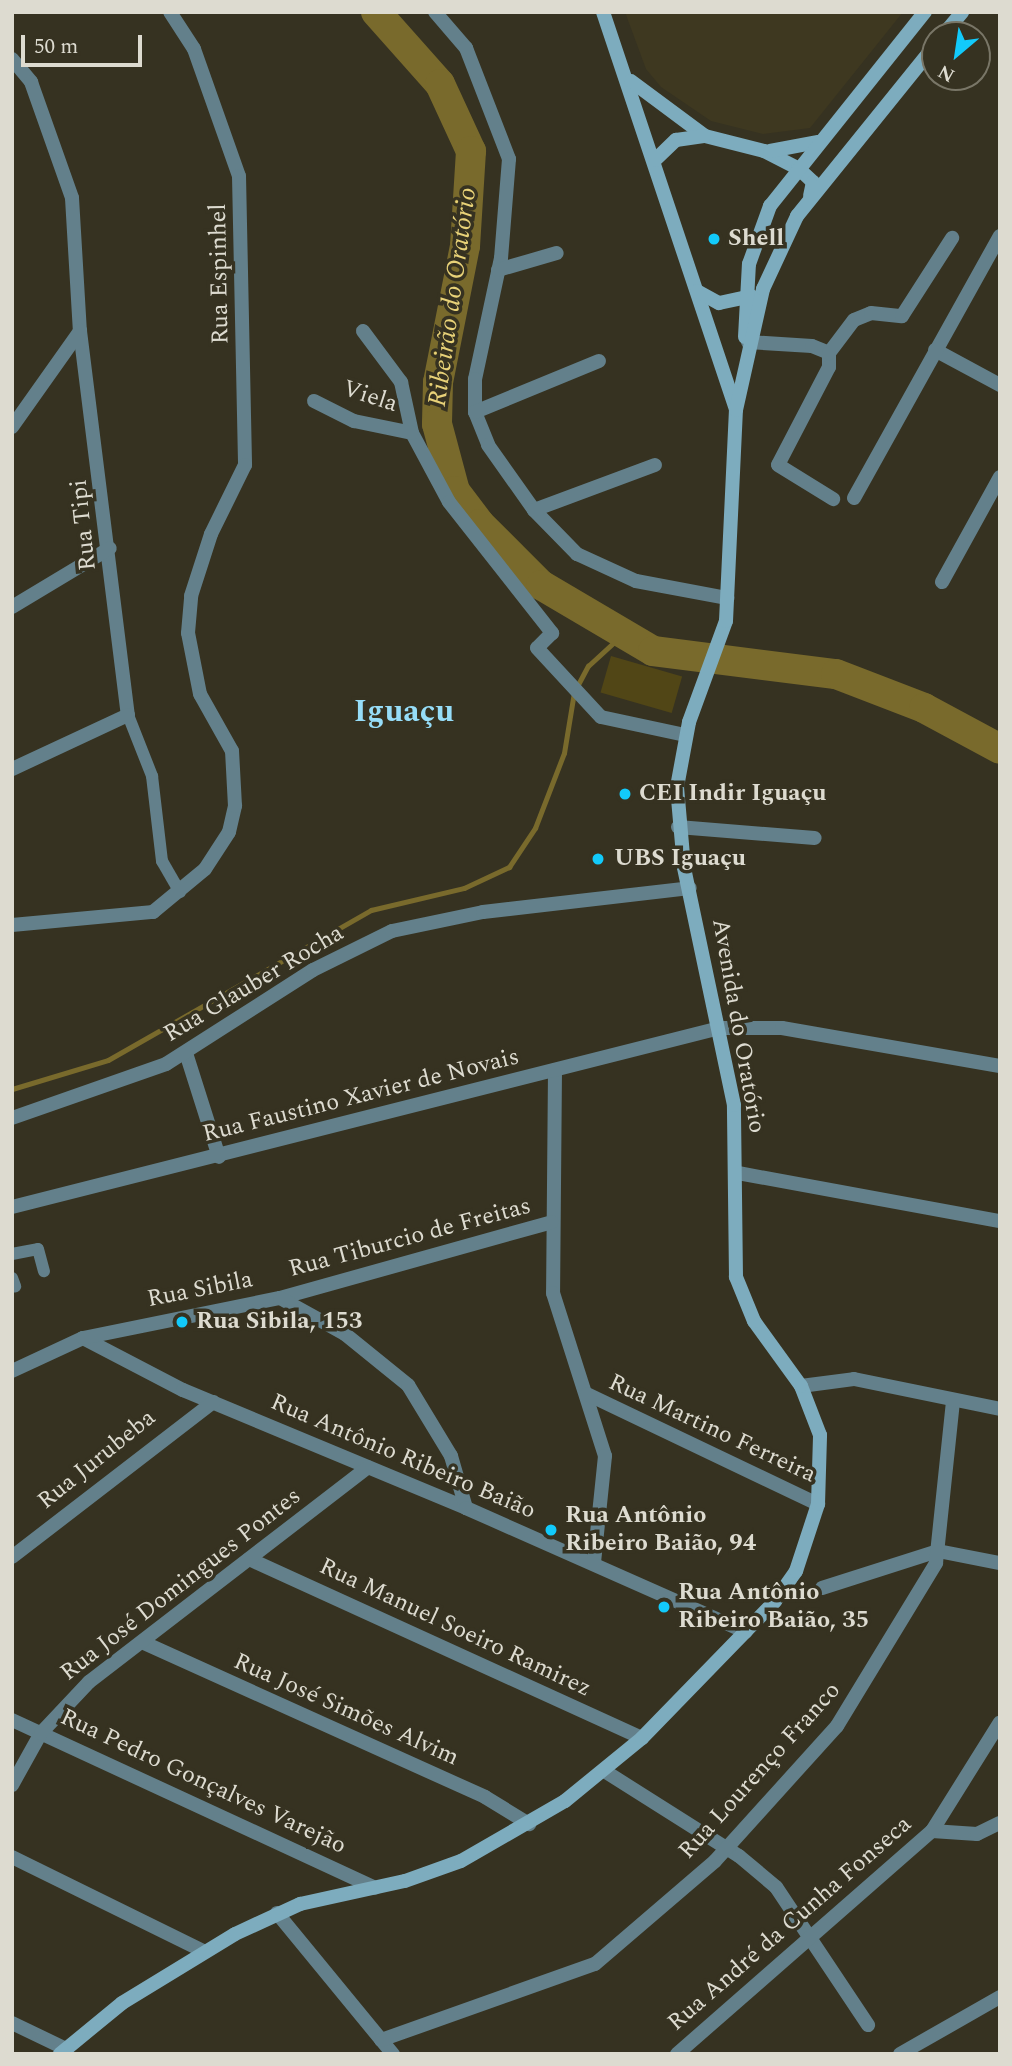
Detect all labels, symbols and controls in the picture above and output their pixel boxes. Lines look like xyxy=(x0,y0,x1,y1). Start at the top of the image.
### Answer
scale bar xyxy=(24,21,145,65)
north arrow xyxy=(921,21,991,91)
text: 50 m xyxy=(34,31,78,63)
text: N xyxy=(933,57,960,90)
water label: Ribeirão do Oratório xyxy=(422,185,484,409)
street label: Rua Espinhel xyxy=(204,203,236,345)
place label: Shell xyxy=(728,225,784,253)
marker: Shell xyxy=(706,231,722,247)
street label: Viela xyxy=(339,375,401,419)
street label: Rua Tipi xyxy=(65,478,103,572)
district label: Iguaçu xyxy=(354,693,454,731)
place label: CEI Indir Iguaçu xyxy=(639,780,826,808)
marker: CEI Indir Iguaçu xyxy=(617,786,633,802)
place label: UBS Iguaçu xyxy=(614,845,746,873)
marker: UBS Iguaçu xyxy=(588,849,608,869)
street label: Avenida do Oratório xyxy=(705,916,771,1136)
street label: Rua Glauber Rocha xyxy=(159,919,349,1049)
street label: Rua Faustino Xavier de Novais xyxy=(200,1043,522,1149)
street label: Rua Tiburcio de Freitas xyxy=(286,1192,534,1284)
street label: Rua Sibila xyxy=(145,1266,255,1314)
place label: Rua Sibila, 153 xyxy=(196,1308,363,1336)
marker: Rua Sibila, 153 xyxy=(174,1314,190,1330)
street label: Rua Martino Ferreira xyxy=(604,1368,820,1490)
street label: Rua Antônio Ribeiro Baião xyxy=(266,1388,540,1526)
street label: Rua Jurubeba xyxy=(32,1404,162,1516)
street label: Rua José Domingues Pontes xyxy=(55,1482,307,1688)
place label: Rua Antônio Ribeiro Baião, 94 xyxy=(565,1502,756,1558)
marker: Rua Antônio Ribeiro Baião, 94 xyxy=(543,1522,559,1538)
street label: Rua Manuel Soeiro Ramirez xyxy=(315,1552,595,1704)
place label: Rua Antônio Ribeiro Baião, 35 xyxy=(678,1579,869,1635)
marker: Rua Antônio Ribeiro Baião, 35 xyxy=(656,1599,672,1615)
street label: Rua José Simões Alvim xyxy=(229,1647,463,1773)
street label: Rua Lourenço Franco xyxy=(673,1677,847,1865)
street label: Rua Pedro Gonçalves Varejão xyxy=(55,1703,351,1861)
street label: Rua André da Cunha Fonseca xyxy=(662,1810,918,2038)

